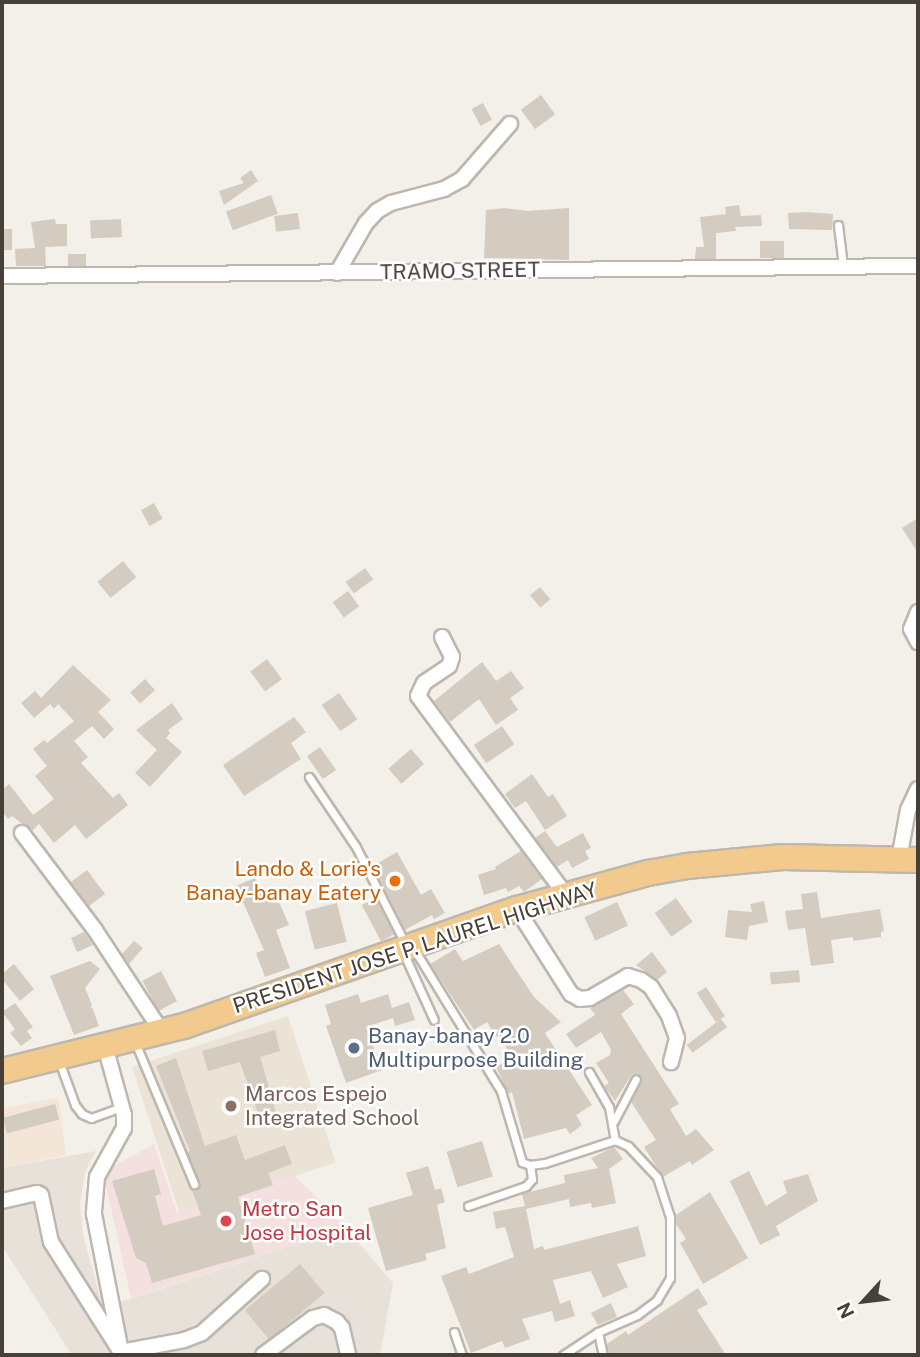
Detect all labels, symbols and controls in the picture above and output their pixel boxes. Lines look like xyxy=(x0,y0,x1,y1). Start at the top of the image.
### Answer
street label: TRAMO STREET xyxy=(380,257,540,285)
place label: Lando & Lorie's Banay-banay Eatery xyxy=(186,856,381,906)
marker: Lando & Lorie's Banay-banay Eatery xyxy=(387,873,403,889)
street label: PRESIDENT JOSE P. LAUREL HIGHWAY xyxy=(230,877,600,1019)
place label: Banay-banay 2.0 Multipurpose Building xyxy=(368,1023,584,1073)
marker: Banay-banay 2.0 Multipurpose Building xyxy=(346,1040,362,1056)
place label: Marcos Espejo Integrated School xyxy=(245,1081,419,1131)
marker: Marcos Espejo Integrated School xyxy=(223,1098,239,1114)
place label: Metro San Jose Hospital xyxy=(242,1196,372,1246)
marker: Metro San Jose Hospital xyxy=(216,1211,236,1231)
north arrow xyxy=(829,1266,899,1336)
text: N xyxy=(832,1299,858,1322)

